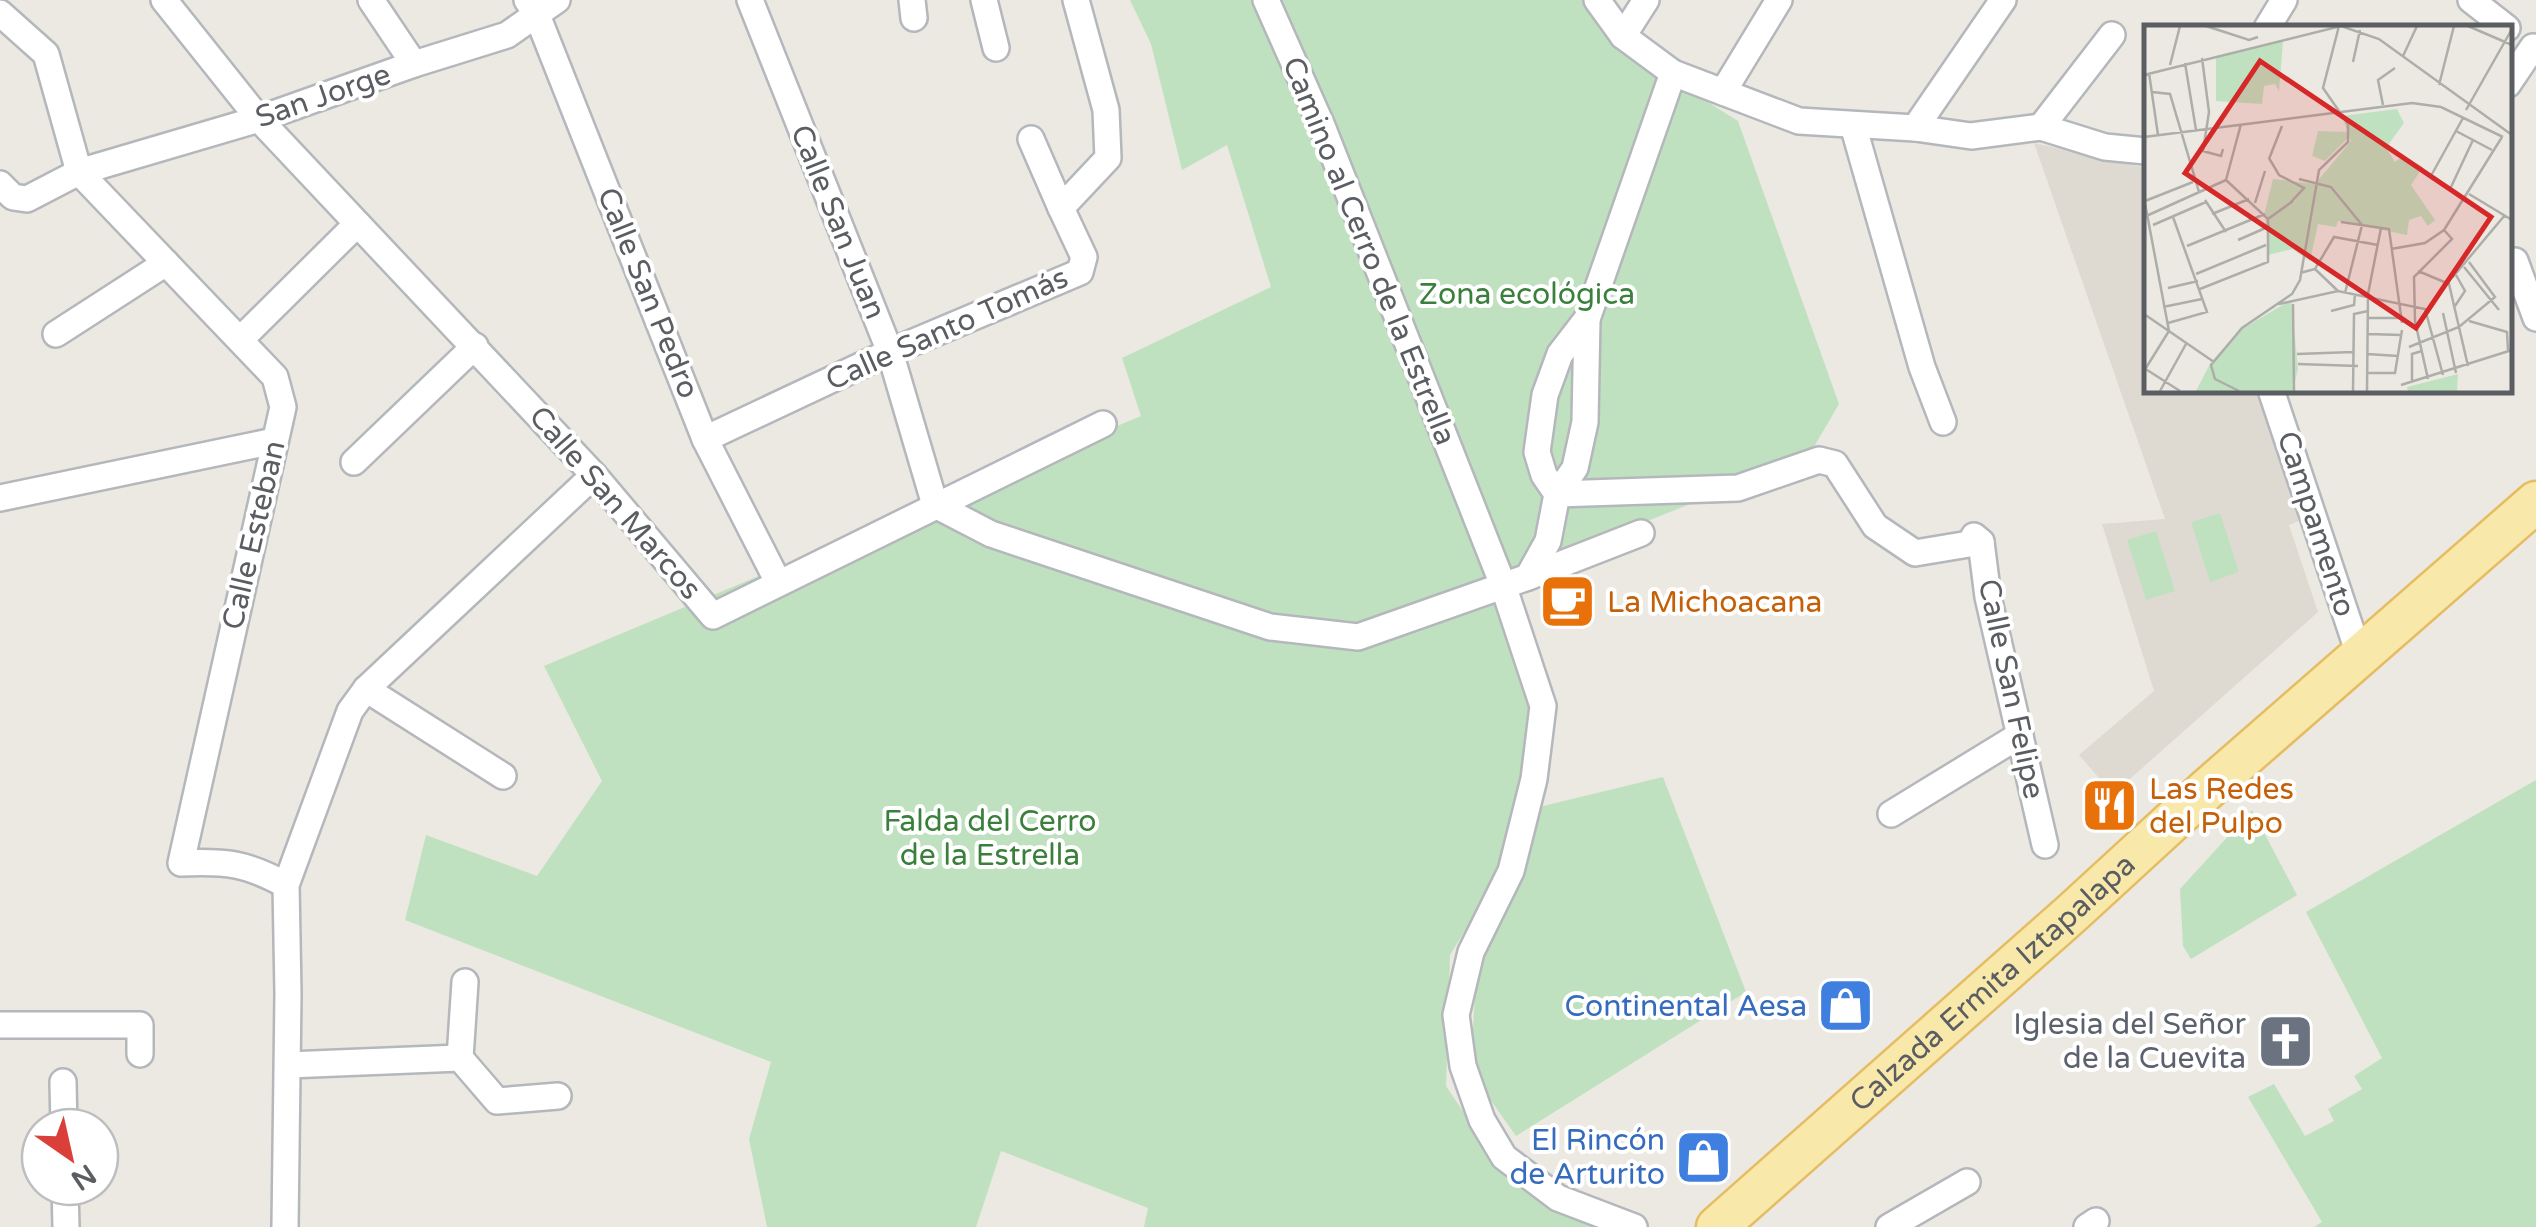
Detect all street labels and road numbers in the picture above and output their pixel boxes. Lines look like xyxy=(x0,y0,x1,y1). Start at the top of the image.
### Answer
street label: Camino al Cerro de la Estrella xyxy=(1274,51,1464,451)
street label: San Jorge xyxy=(251,56,395,136)
street label: Calle San Juan xyxy=(782,119,894,325)
street label: Calle San Pedro xyxy=(589,182,707,404)
street label: Calle Santo Tomás xyxy=(820,259,1074,399)
street label: Calle San Marcos xyxy=(521,399,709,607)
street label: Campamento xyxy=(2269,427,2363,621)
street label: Calle Esteban xyxy=(214,437,294,633)
street label: Calle San Felipe xyxy=(1970,576,2052,802)
street label: Calzada Ermita Iztapalapa xyxy=(1842,846,2143,1120)

